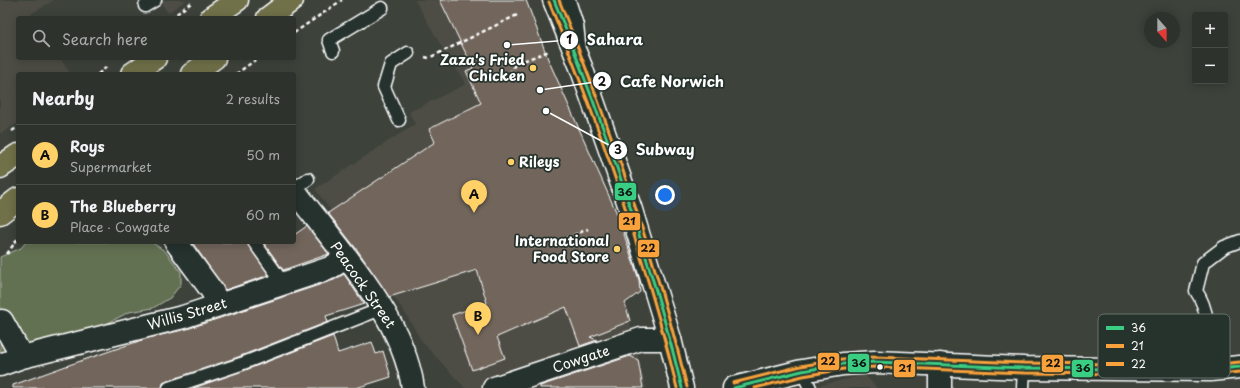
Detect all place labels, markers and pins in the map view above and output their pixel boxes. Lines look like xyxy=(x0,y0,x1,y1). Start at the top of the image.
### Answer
callout: Sahara xyxy=(559,26,651,53)
place label: Zaza's Fried Chicken xyxy=(440,49,526,86)
marker: Zaza's Fried Chicken xyxy=(528,63,538,73)
callout: Cafe Norwich xyxy=(592,68,732,95)
callout: Subway xyxy=(608,136,703,163)
place label: Rileys xyxy=(519,151,560,172)
marker: Rileys xyxy=(506,157,516,167)
pin: A xyxy=(461,180,487,213)
place label: International Food Store xyxy=(515,230,609,267)
marker: International Food Store xyxy=(612,244,622,254)
pin: B xyxy=(465,302,491,335)
unlabelled marker xyxy=(875,362,885,372)

